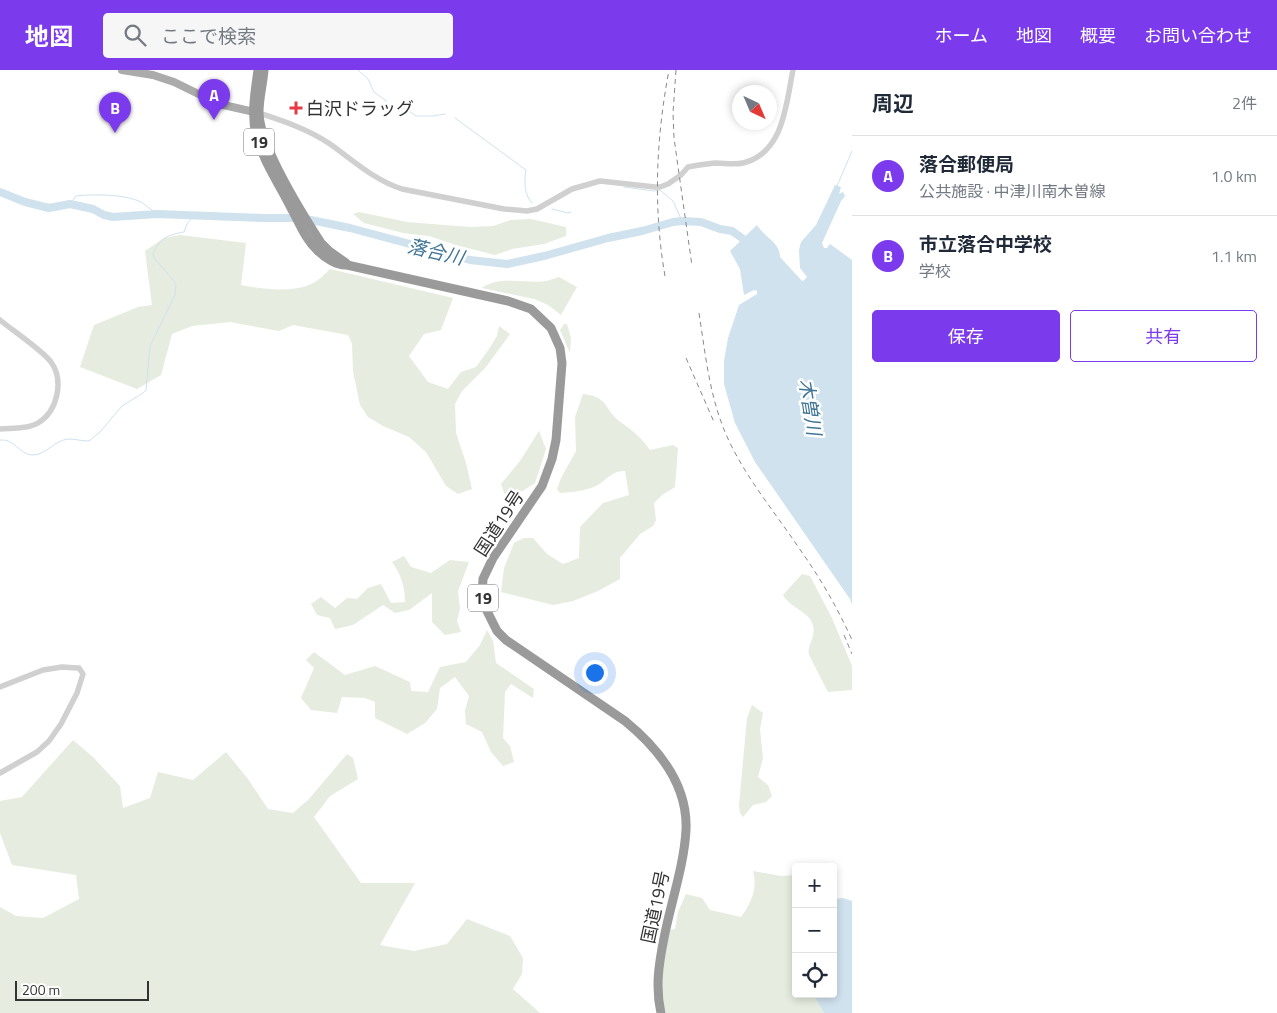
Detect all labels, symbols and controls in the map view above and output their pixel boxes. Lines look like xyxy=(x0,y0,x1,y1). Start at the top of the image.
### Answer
search box xyxy=(103,13,453,58)
text: 地図 xyxy=(25,18,73,54)
icon: search xyxy=(121,21,149,49)
text: ここで検索 xyxy=(161,21,256,50)
text: ホーム xyxy=(935,22,988,49)
text: 地図 xyxy=(1016,22,1052,49)
text: 概要 xyxy=(1080,22,1116,49)
text: お問い合わせ xyxy=(1144,22,1252,49)
pin: A xyxy=(198,79,230,120)
north arrow xyxy=(732,85,777,130)
text: 周辺 xyxy=(872,87,914,119)
text: 2件 xyxy=(1232,91,1257,115)
pin: B xyxy=(99,92,131,133)
place label: 白沢ドラッグ xyxy=(306,95,414,122)
marker: 白沢ドラッグ xyxy=(290,102,302,114)
road number: 19 xyxy=(244,128,274,156)
text: 落合郵便局 xyxy=(919,149,1014,178)
text: A xyxy=(883,164,893,188)
text: 1.0 km xyxy=(1211,164,1257,188)
text: 公共施設 · 中津川南木曽線 xyxy=(919,179,1106,203)
text: 市立落合中学校 xyxy=(919,229,1052,258)
water label: 落合川 xyxy=(405,230,469,272)
text: B xyxy=(883,244,893,268)
text: 1.1 km xyxy=(1211,244,1257,268)
text: 学校 xyxy=(919,259,951,283)
button: 保存 xyxy=(872,310,1060,362)
button: 共有 xyxy=(1070,310,1257,362)
water label: 木曽川 xyxy=(792,377,830,439)
street label: 国道19号 xyxy=(467,485,531,561)
road number: 19 xyxy=(468,584,498,612)
your location xyxy=(582,660,608,686)
map controls xyxy=(792,863,837,998)
button: + xyxy=(792,863,837,908)
street label: 国道19号 xyxy=(634,868,676,946)
button: − xyxy=(792,908,837,953)
button: locate xyxy=(792,953,837,998)
scale bar xyxy=(15,978,149,1001)
text: 200 m xyxy=(22,979,60,1000)

